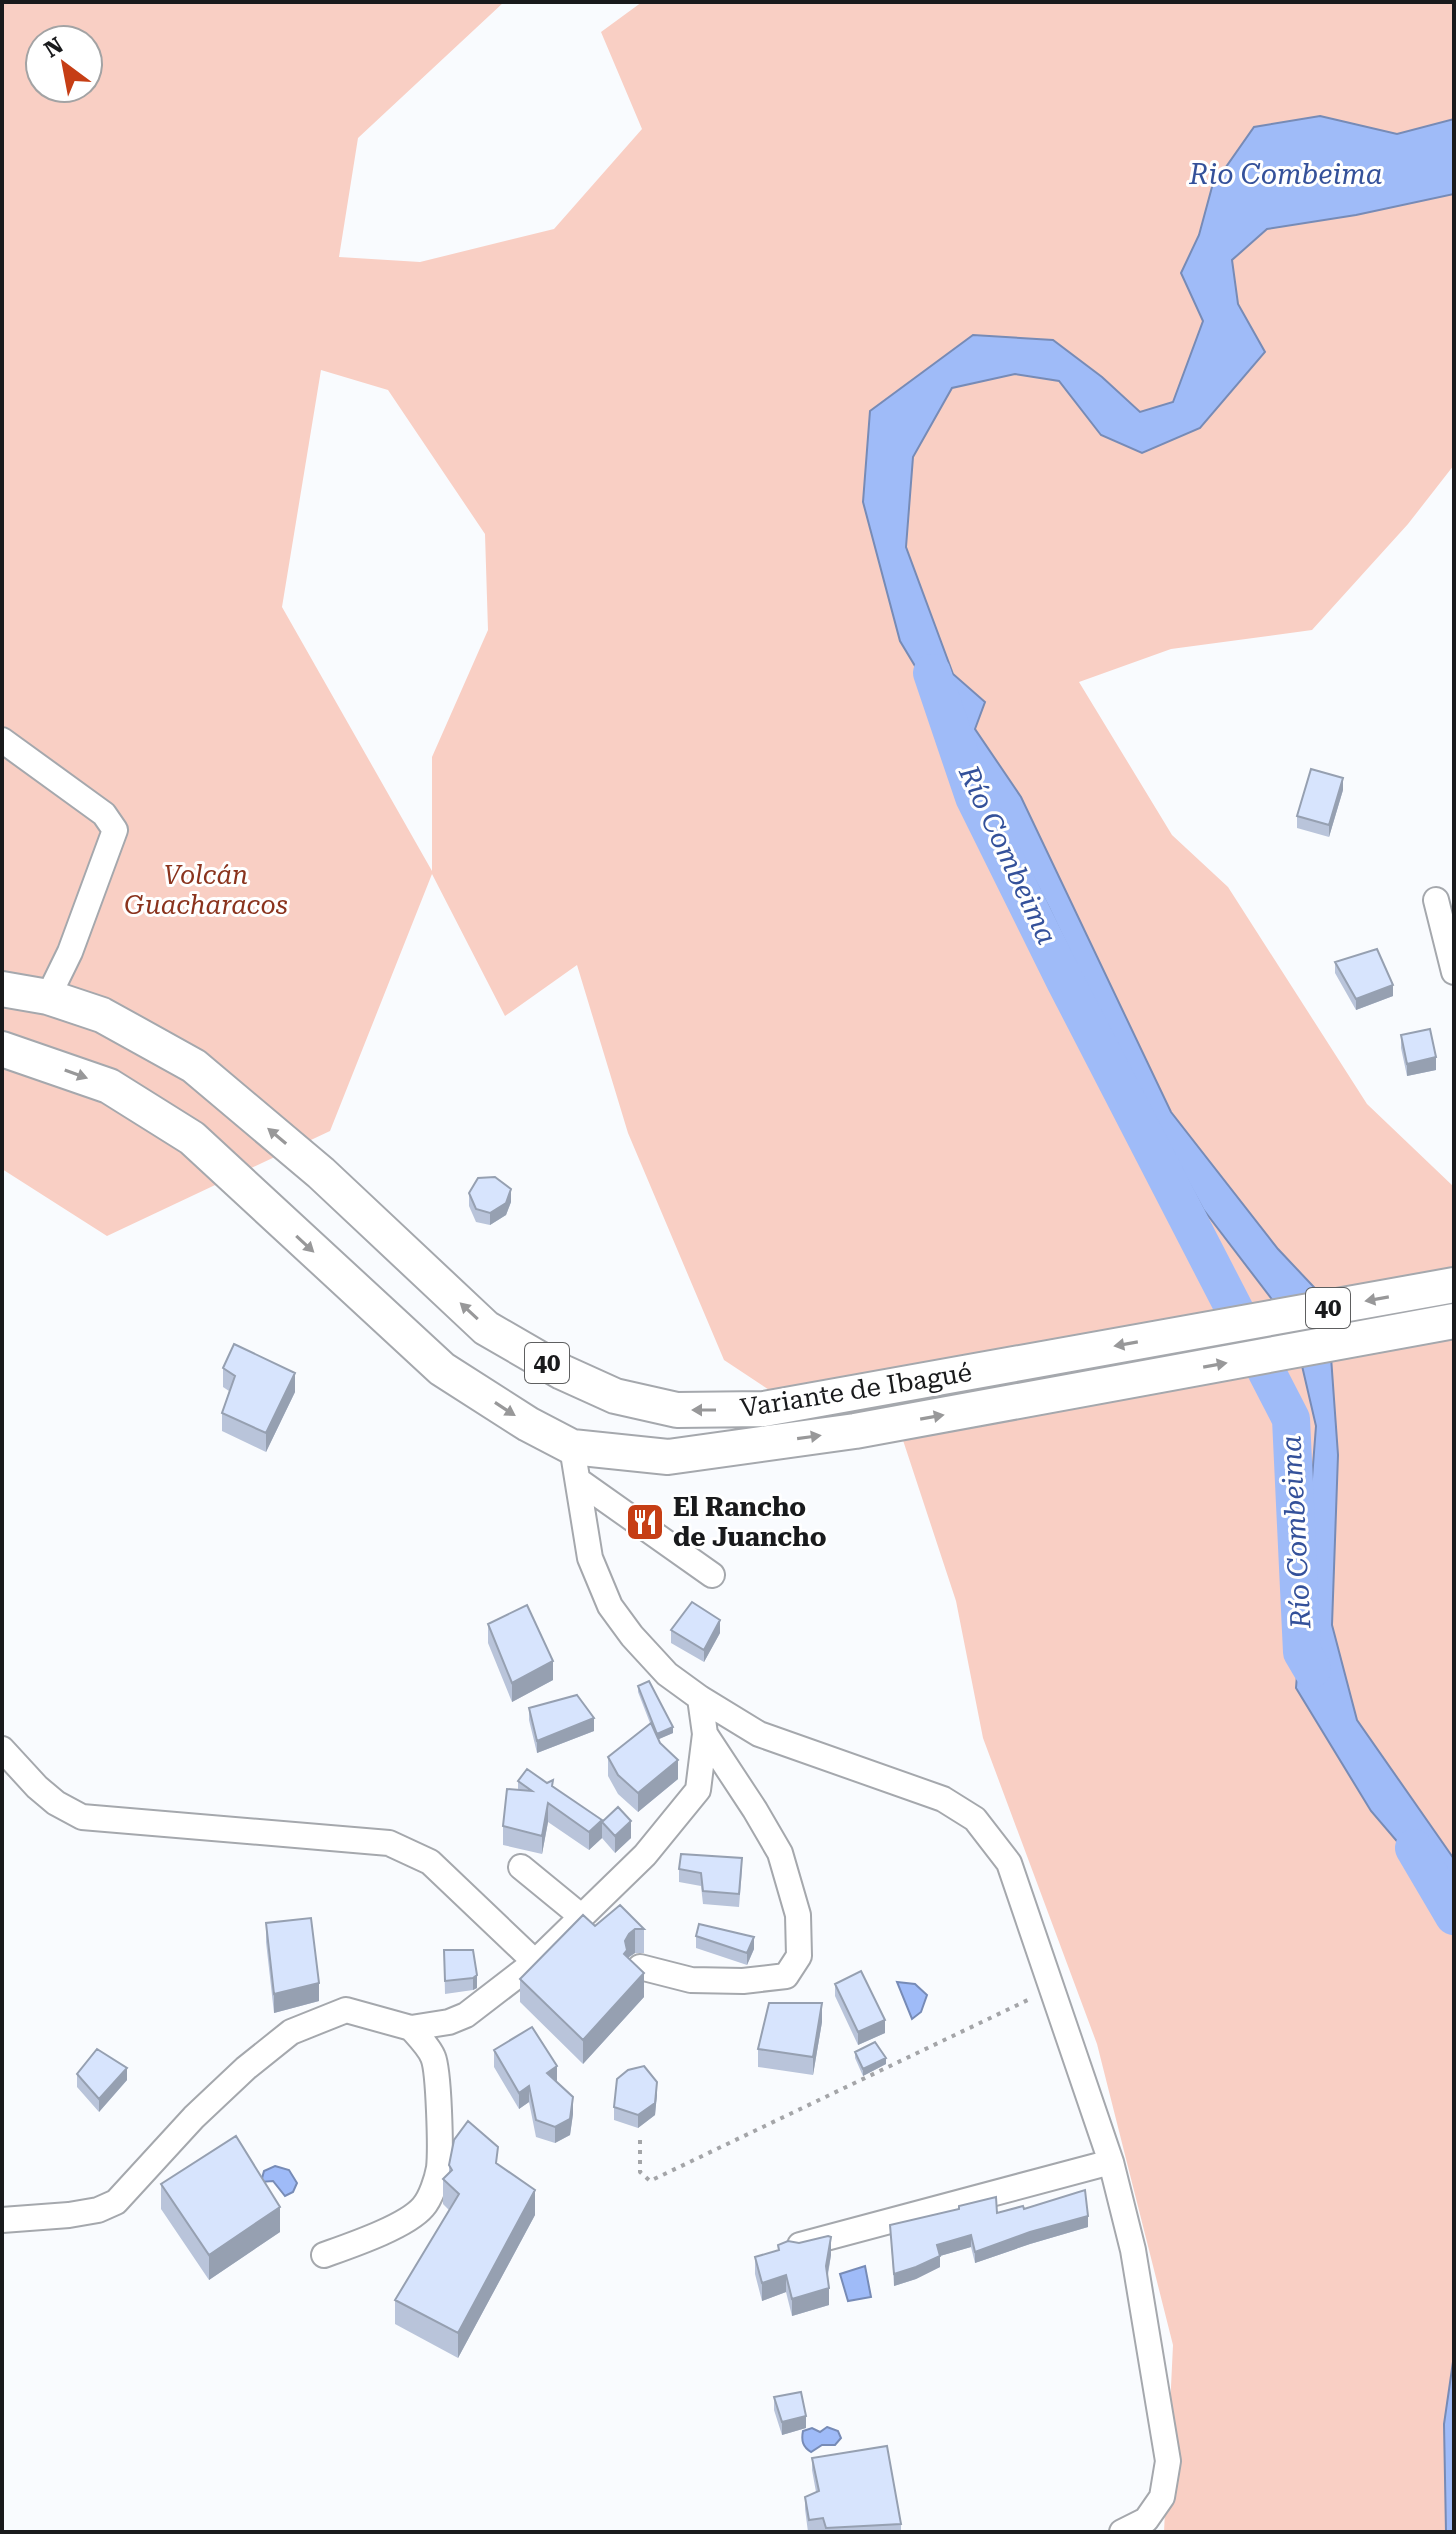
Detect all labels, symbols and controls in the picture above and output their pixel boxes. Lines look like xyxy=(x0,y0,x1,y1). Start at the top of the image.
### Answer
north arrow xyxy=(24,24,104,104)
text: N xyxy=(40,32,68,63)
water label: Rio Combeima xyxy=(1188,158,1383,191)
water label: Río Combeima xyxy=(952,760,1064,950)
park label: Volcán Guacharacos xyxy=(124,860,288,920)
one-way arrow xyxy=(64,1068,88,1080)
one-way arrow xyxy=(267,1128,287,1145)
one-way arrow xyxy=(295,1234,314,1252)
road number: 40 xyxy=(1306,1288,1350,1328)
one-way arrow xyxy=(1364,1294,1389,1306)
one-way arrow xyxy=(459,1303,478,1321)
one-way arrow xyxy=(1113,1339,1138,1351)
road number: 40 xyxy=(525,1343,569,1383)
street label: Variante de Ibagué xyxy=(738,1357,974,1423)
one-way arrow xyxy=(1203,1358,1228,1370)
one-way arrow xyxy=(494,1401,516,1416)
one-way arrow xyxy=(691,1404,716,1416)
one-way arrow xyxy=(919,1410,944,1422)
one-way arrow xyxy=(797,1430,822,1443)
water label: Río Combeima xyxy=(1274,1435,1318,1630)
place label: El Rancho de Juancho xyxy=(673,1492,827,1552)
restaurant icon: El Rancho de Juancho xyxy=(624,1501,666,1543)

